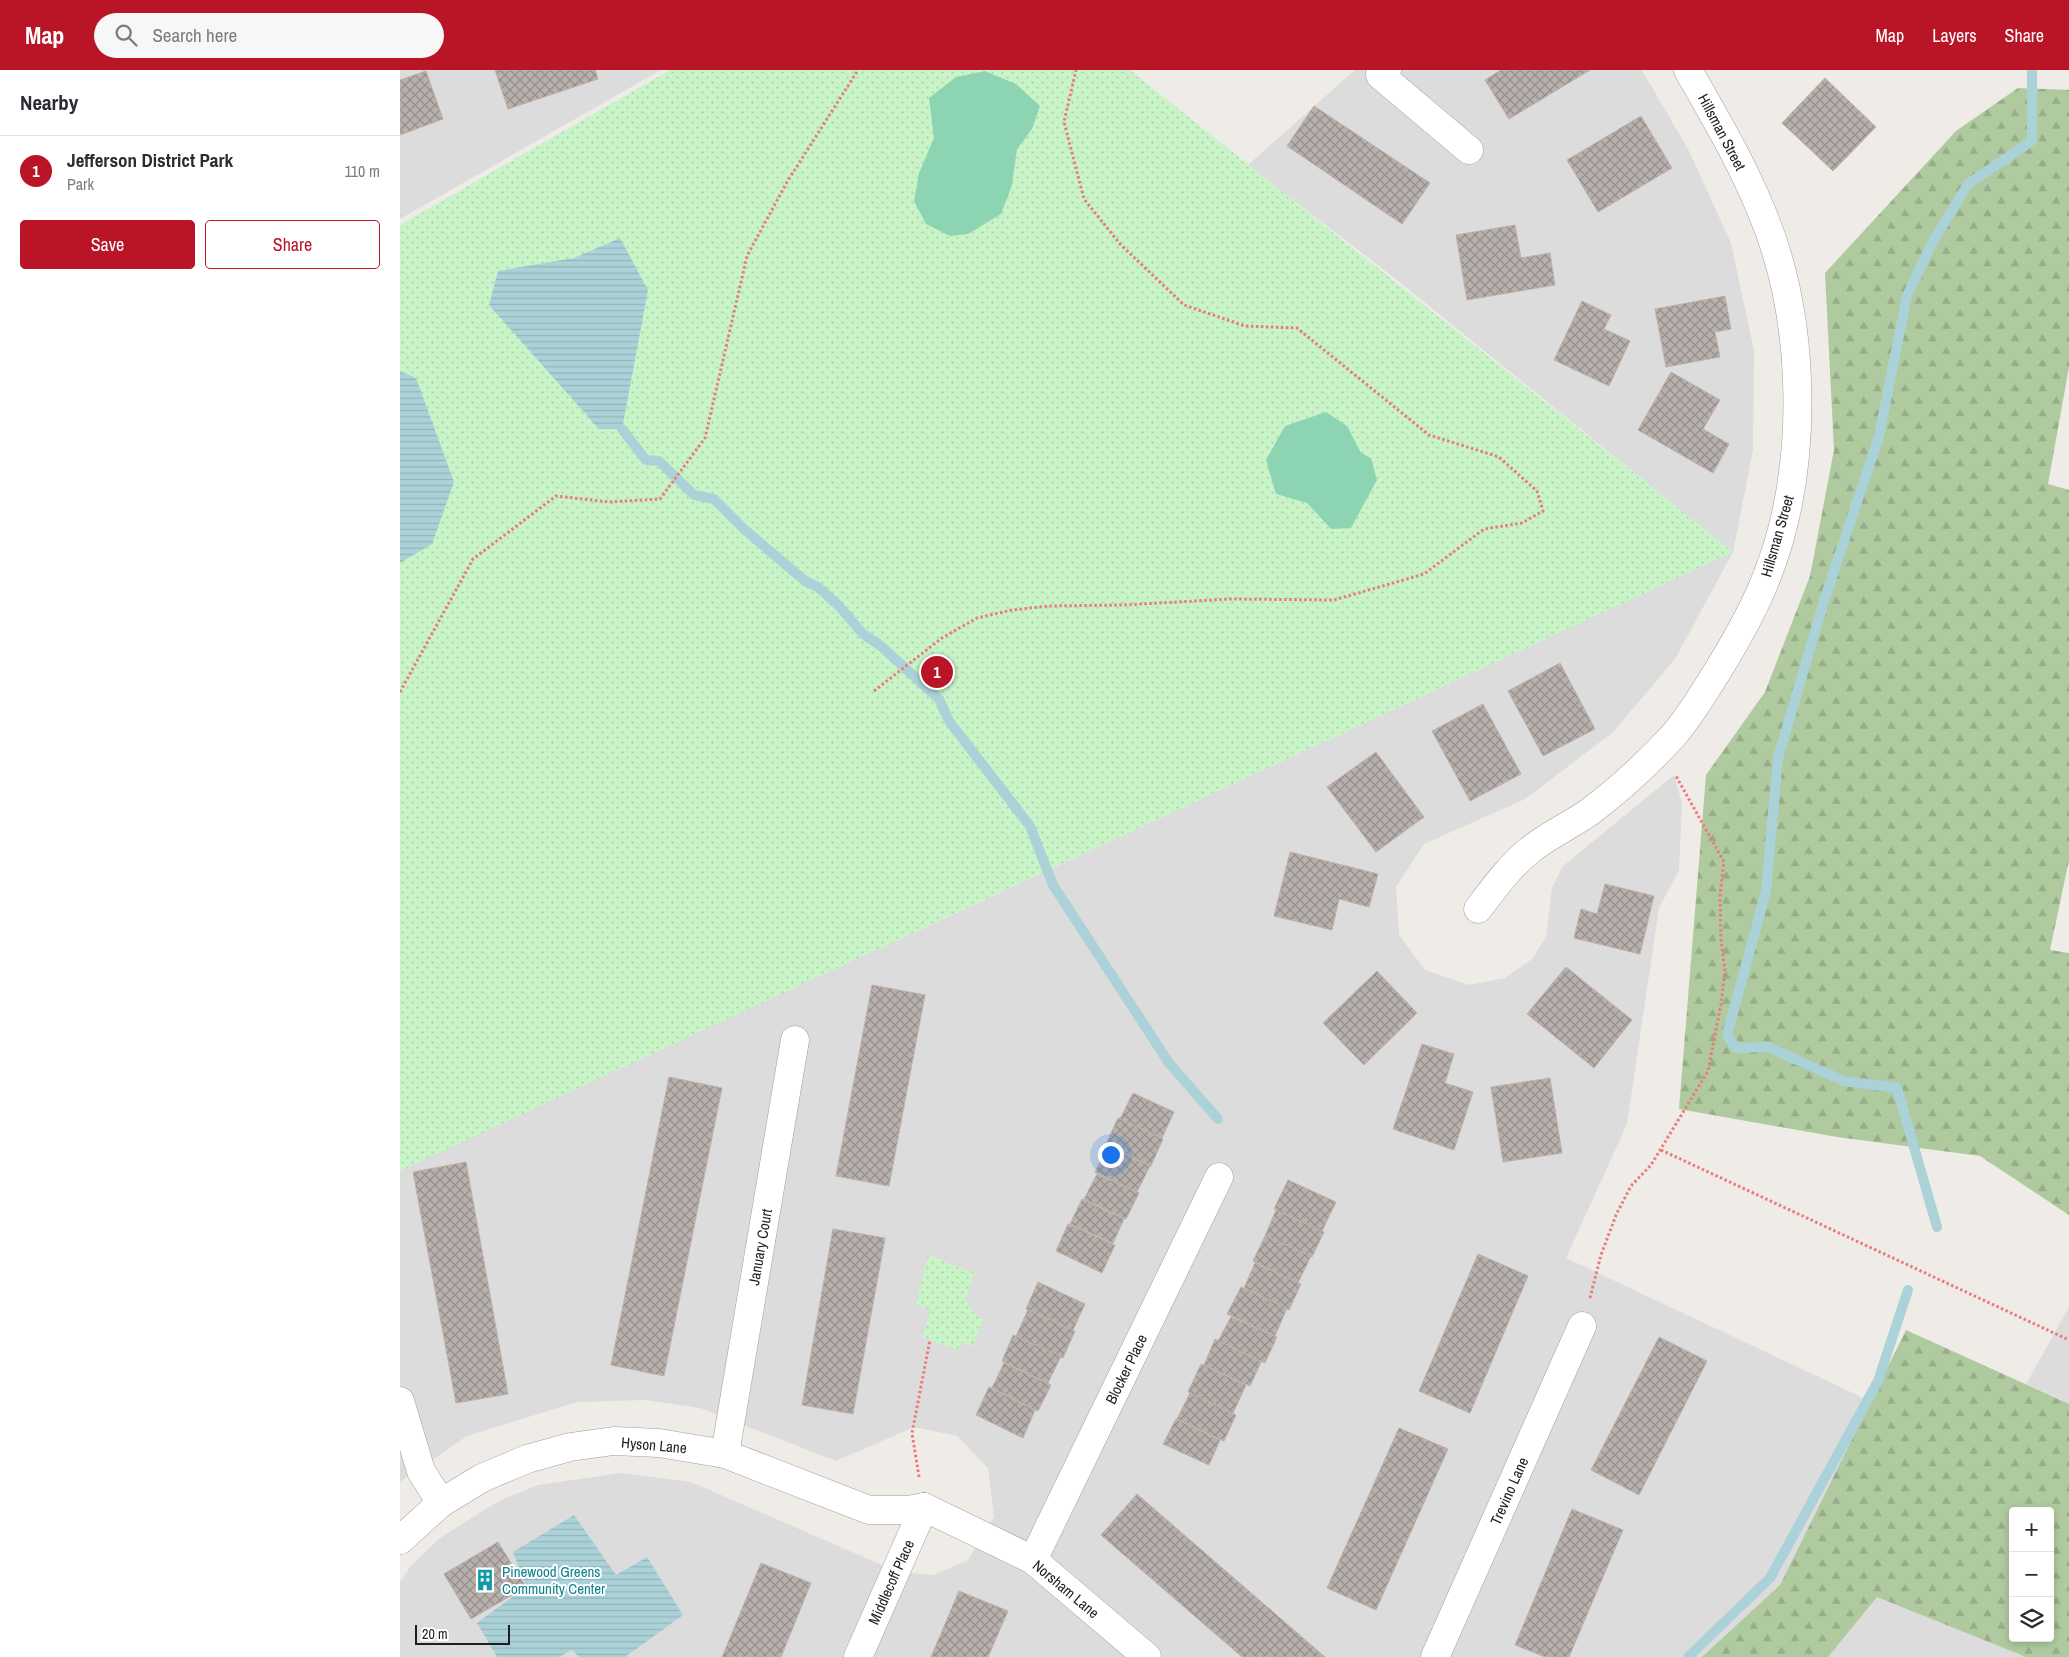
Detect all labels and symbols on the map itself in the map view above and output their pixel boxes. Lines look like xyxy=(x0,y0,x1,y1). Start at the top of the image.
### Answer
street label: Hillsman Street xyxy=(1693,90,1751,175)
street label: Hillsman Street xyxy=(1755,492,1799,579)
pin: 1 xyxy=(921,653,953,691)
your location xyxy=(1098,1142,1124,1168)
street label: January Court xyxy=(743,1207,777,1287)
street label: Blocker Place xyxy=(1100,1330,1152,1407)
street label: Hyson Lane xyxy=(620,1432,688,1458)
street label: Trevino Lane xyxy=(1485,1454,1533,1528)
street label: Middlecoff Place xyxy=(863,1536,919,1628)
street label: Norsham Lane xyxy=(1028,1555,1104,1623)
place label: Pinewood Greens Community Center xyxy=(502,1561,605,1599)
building icon: Pinewood Greens Community Center xyxy=(472,1567,498,1593)
scale bar xyxy=(415,1622,510,1645)

